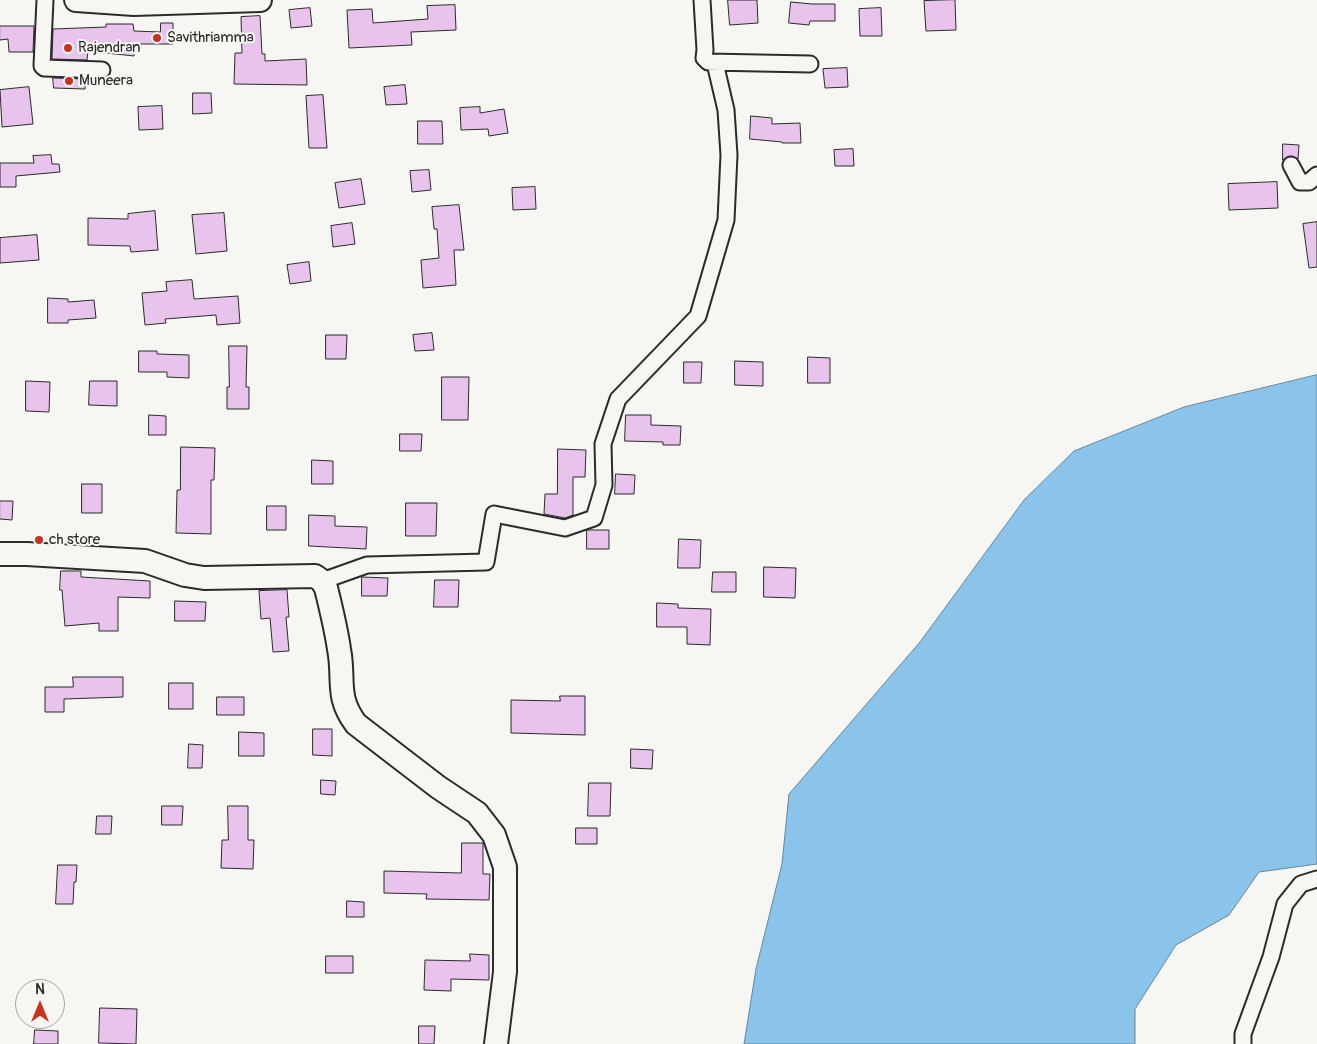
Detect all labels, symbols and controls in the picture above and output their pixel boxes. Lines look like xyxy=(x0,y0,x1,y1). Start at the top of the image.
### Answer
place label: Savithriamma xyxy=(167,29,254,47)
marker: Savithriamma xyxy=(151,32,163,44)
place label: Rajendran xyxy=(78,39,140,57)
marker: Rajendran xyxy=(62,42,74,54)
place label: Muneera xyxy=(79,72,133,90)
marker: Muneera xyxy=(63,75,75,87)
place label: ch store xyxy=(49,531,100,549)
marker: ch store xyxy=(33,534,45,546)
north arrow xyxy=(15,979,65,1029)
text: N xyxy=(35,981,45,998)

